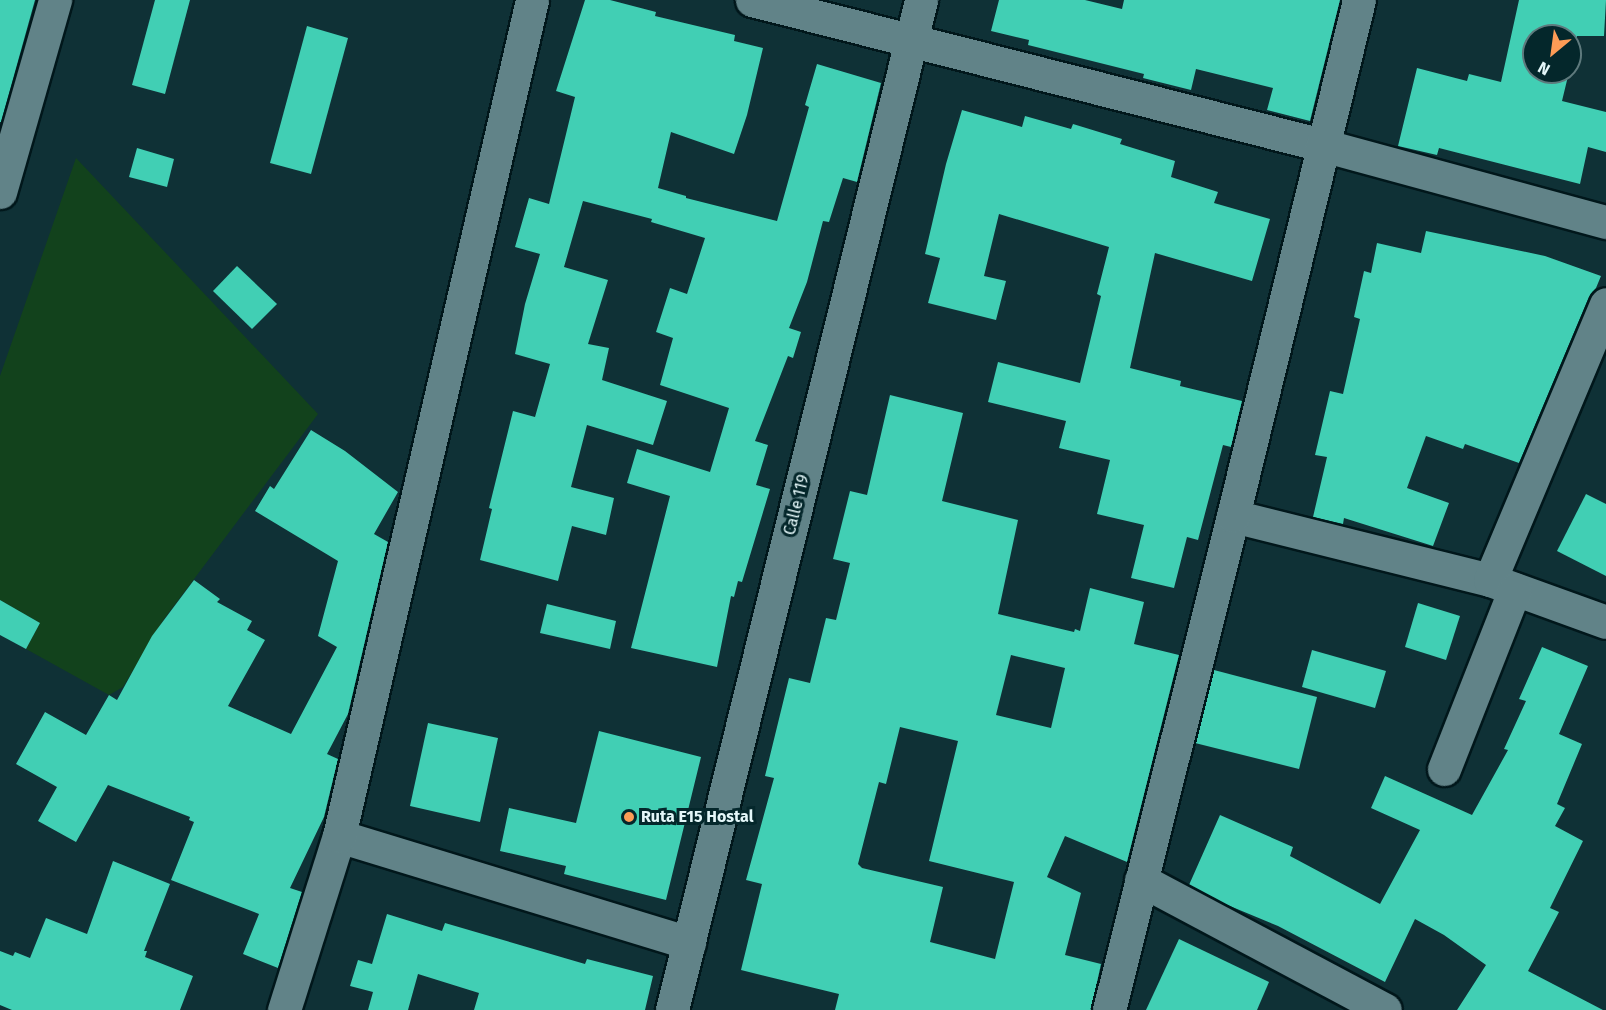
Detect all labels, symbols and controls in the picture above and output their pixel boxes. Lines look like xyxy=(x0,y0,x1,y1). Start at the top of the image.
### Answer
north arrow xyxy=(1522,24,1582,84)
text: N xyxy=(1535,58,1553,79)
street label: Calle 119 xyxy=(780,473,814,537)
place label: Ruta E15 Hostal xyxy=(641,807,753,827)
marker: Ruta E15 Hostal xyxy=(622,810,636,824)

